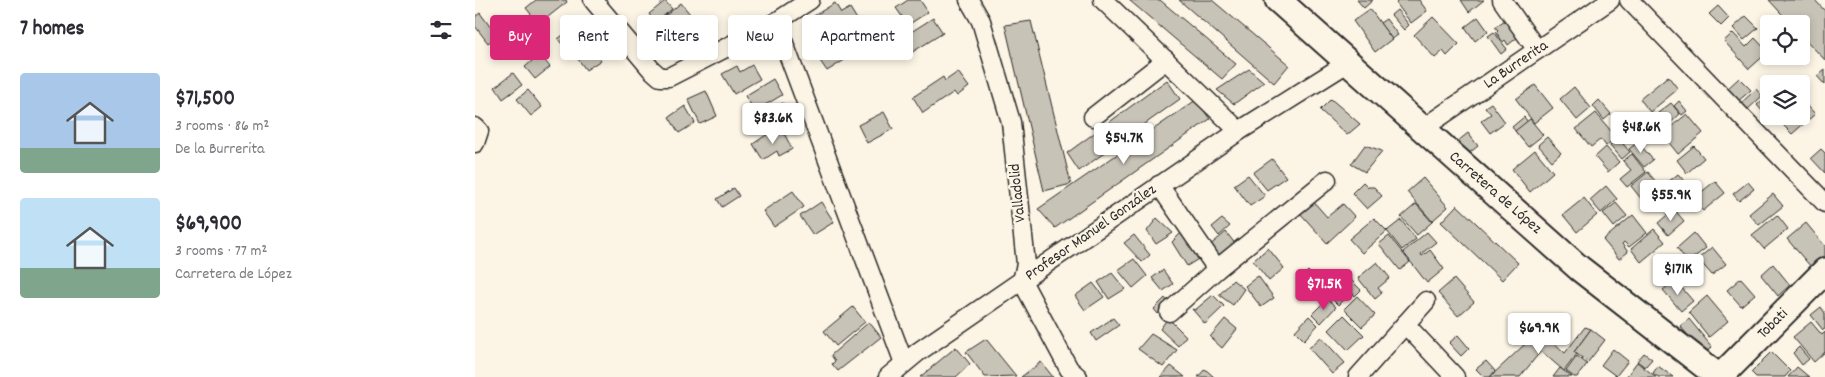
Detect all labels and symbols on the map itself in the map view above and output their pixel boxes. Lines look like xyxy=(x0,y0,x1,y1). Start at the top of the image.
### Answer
street label: La Burrerita xyxy=(1479,35,1553,95)
pin: $83.6K xyxy=(732,102,814,145)
pin: $48.6K xyxy=(1600,112,1682,154)
pin: $54.7K xyxy=(1083,122,1165,165)
street label: Carretera de López xyxy=(1443,146,1547,240)
street label: Valladolid xyxy=(1003,162,1033,224)
street label: Profesor Manuel González xyxy=(1021,179,1161,287)
pin: $55.9K xyxy=(1630,180,1712,222)
pin: $171K xyxy=(1643,254,1713,296)
pin: $71.5K xyxy=(1283,268,1365,311)
street label: Tobati xyxy=(1752,303,1794,345)
pin: $69.9K xyxy=(1498,312,1580,355)

